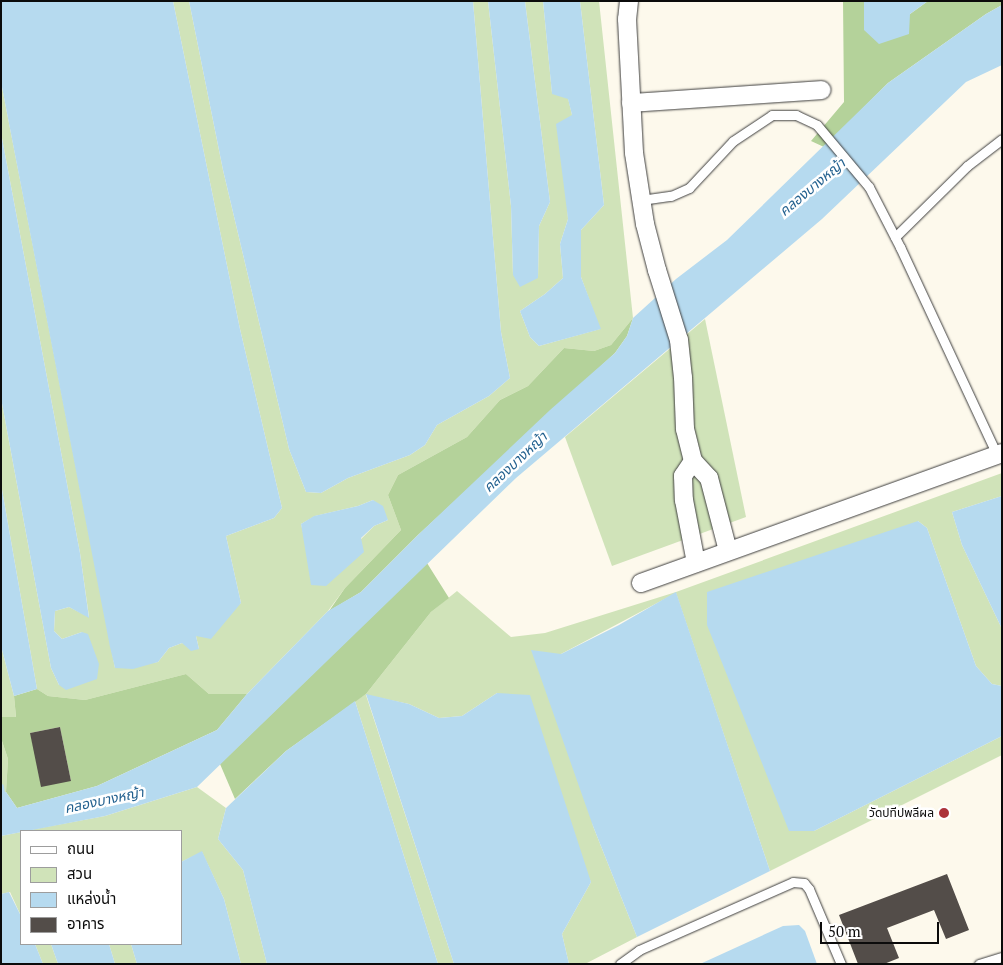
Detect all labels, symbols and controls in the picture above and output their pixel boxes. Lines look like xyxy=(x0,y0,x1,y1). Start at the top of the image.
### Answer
water label: คลองบางหญ้า xyxy=(776,155,848,219)
water label: คลองบางหญ้า xyxy=(480,428,550,496)
water label: คลองบางหญ้า xyxy=(63,783,145,817)
place label: วัดปทีปพลีผล xyxy=(869,806,934,820)
marker: วัดปทีปพลีผล xyxy=(938,807,950,819)
legend xyxy=(20,830,182,945)
text: ถนน xyxy=(67,838,94,858)
text: สวน xyxy=(67,863,92,883)
text: แหล่งน้ำ xyxy=(67,888,116,908)
scale bar xyxy=(823,912,942,944)
text: อาคาร xyxy=(67,913,104,933)
text: 50 m xyxy=(828,921,861,941)

